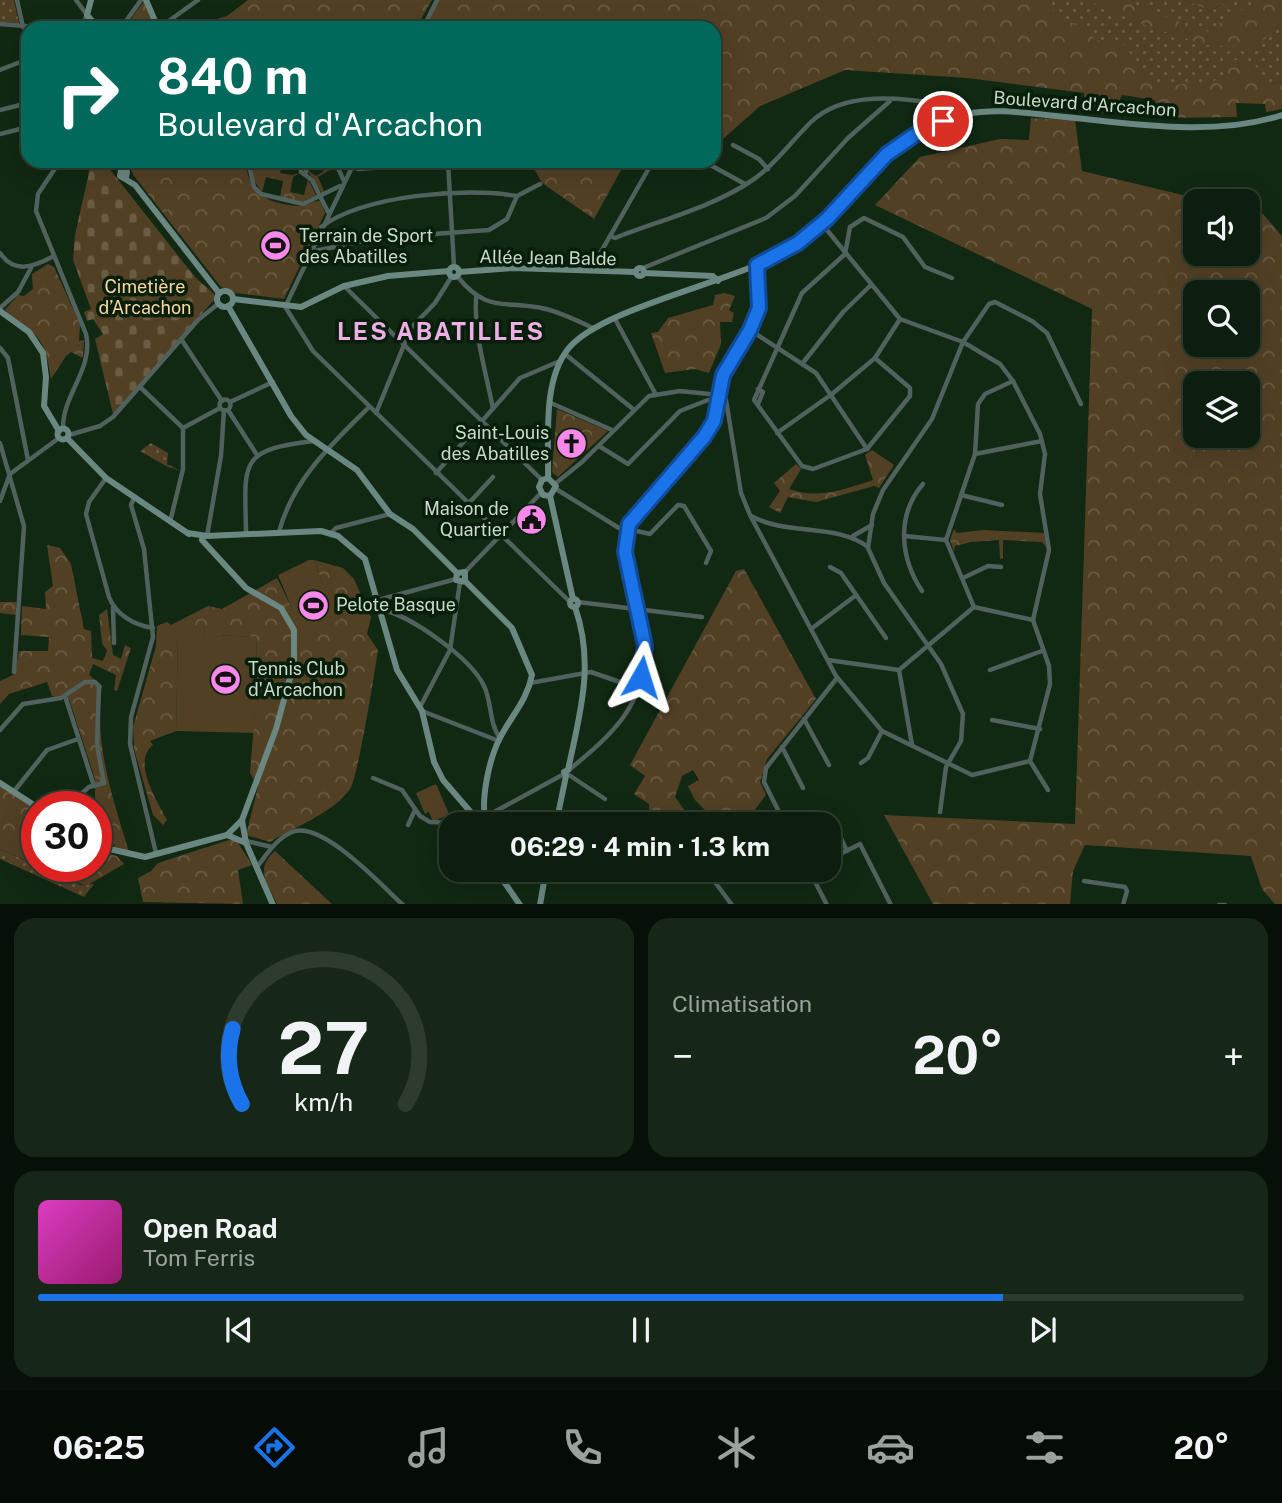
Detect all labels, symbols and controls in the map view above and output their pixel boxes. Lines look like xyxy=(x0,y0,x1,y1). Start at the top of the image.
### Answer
text: 840 m xyxy=(157,47,308,105)
icon: right xyxy=(42,49,133,140)
street label: Boulevard d'Arcachon xyxy=(993,87,1177,120)
pin xyxy=(913,91,973,151)
icon: arrive xyxy=(924,102,962,140)
text: Boulevard d'Arcachon xyxy=(157,106,483,143)
map controls xyxy=(1183,189,1260,448)
button: sound xyxy=(1183,189,1260,266)
place label: Terrain de Sport des Abatilles xyxy=(299,225,433,267)
sports icon: Terrain de Sport des Abatilles xyxy=(259,229,293,263)
street label: Allée Jean Balde xyxy=(479,246,617,269)
park label: Cimetière d’Arcachon xyxy=(99,276,191,318)
button: search xyxy=(1183,280,1260,357)
district label: LES ABATILLES xyxy=(337,317,545,345)
button: layers xyxy=(1183,371,1260,448)
place label: Saint-Louis des Abatilles xyxy=(441,422,549,464)
church icon: Saint-Louis des Abatilles xyxy=(555,426,589,460)
place label: Maison de Quartier xyxy=(424,498,509,540)
public building icon: Maison de Quartier xyxy=(515,502,549,536)
sports icon: Pelote Basque xyxy=(296,588,330,622)
place label: Pelote Basque xyxy=(336,594,456,615)
position arrow xyxy=(604,640,678,714)
place label: Tennis Club d'Arcachon xyxy=(248,658,345,700)
sports icon: Tennis Club d'Arcachon xyxy=(208,662,242,696)
speed limit sign: 30 xyxy=(21,791,112,882)
text: 06:29 · 4 min · 1.3 km xyxy=(510,831,770,862)
text: Climatisation xyxy=(672,990,812,1017)
text: 27 xyxy=(278,1005,370,1090)
text: 20° xyxy=(912,1025,1004,1086)
text: − xyxy=(672,1034,693,1079)
text: + xyxy=(1223,1034,1244,1079)
text: km/h xyxy=(295,1086,353,1116)
text: Open Road xyxy=(143,1213,278,1244)
text: Tom Ferris xyxy=(143,1244,255,1271)
icon: previous xyxy=(220,1311,258,1349)
icon: pause xyxy=(622,1311,660,1349)
icon: next xyxy=(1024,1311,1062,1349)
icon: directions xyxy=(250,1423,299,1472)
icon: music xyxy=(404,1423,453,1472)
icon: phone xyxy=(558,1423,607,1472)
icon: climate xyxy=(712,1423,761,1472)
icon: car xyxy=(866,1423,915,1472)
icon: filters xyxy=(1020,1423,1069,1472)
text: 06:25 xyxy=(52,1429,145,1466)
text: 20° xyxy=(1173,1429,1230,1466)

